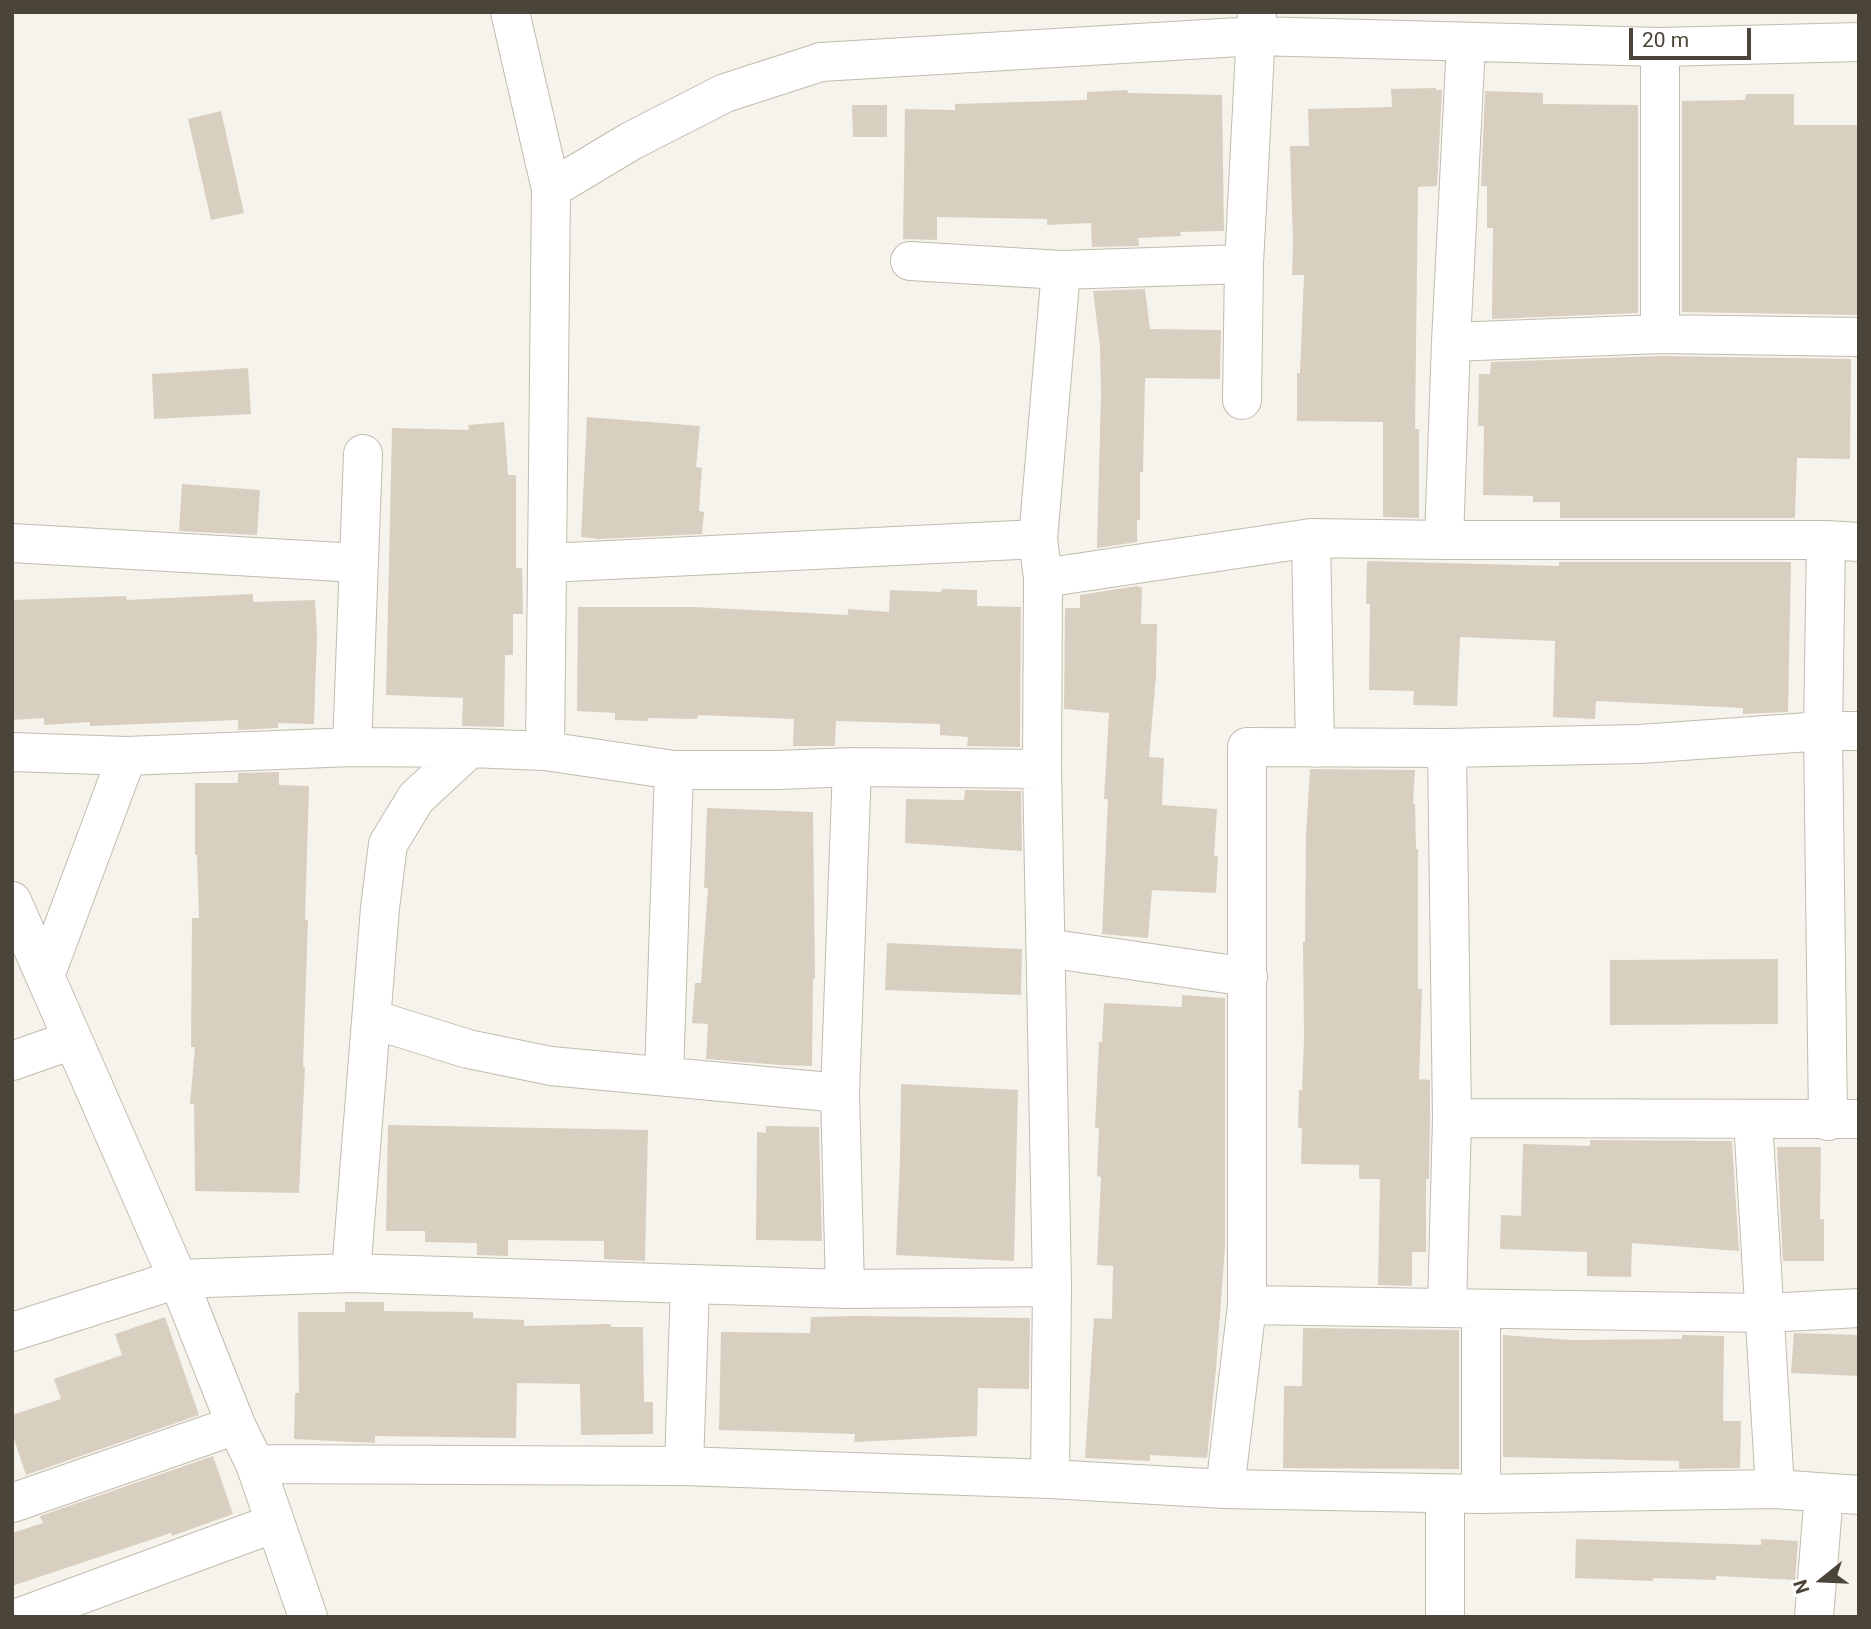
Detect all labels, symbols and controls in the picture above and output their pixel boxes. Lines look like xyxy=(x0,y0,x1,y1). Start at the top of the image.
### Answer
scale bar xyxy=(1633,14,1756,58)
text: 20 m xyxy=(1642,28,1689,52)
north arrow xyxy=(1787,1545,1857,1615)
text: N xyxy=(1789,1577,1815,1597)

